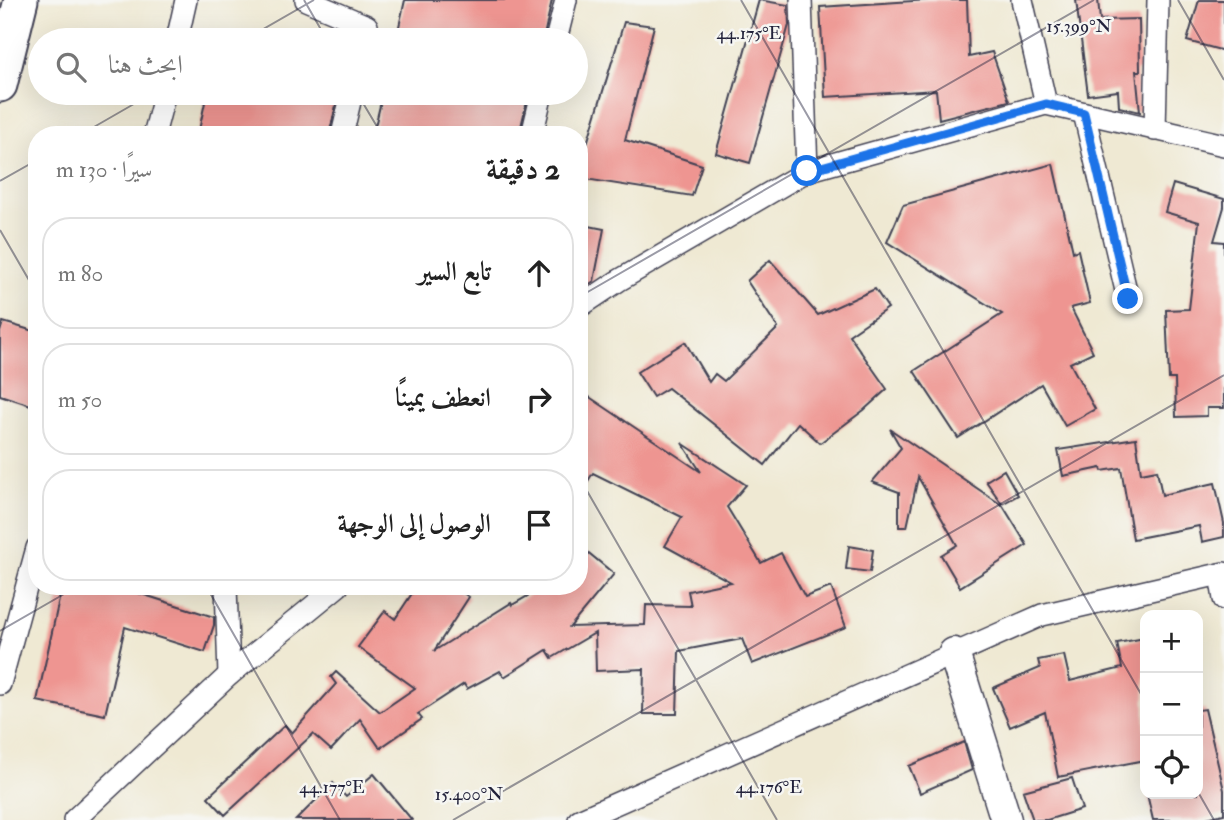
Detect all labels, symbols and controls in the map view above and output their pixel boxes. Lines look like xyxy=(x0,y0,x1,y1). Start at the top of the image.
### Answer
text: 15.399°N xyxy=(1046,15,1112,38)
text: 44.175°E xyxy=(716,22,782,45)
search box xyxy=(28,28,588,105)
icon: search xyxy=(52,48,90,86)
text: ابحث هنا xyxy=(108,49,183,81)
text: 2 دقيقة xyxy=(486,151,560,188)
text: سيرًا · 130 m xyxy=(56,155,152,184)
route start xyxy=(791,155,822,186)
icon: ahead xyxy=(520,254,558,292)
text: تابع السير xyxy=(418,256,491,288)
text: 80 m xyxy=(58,259,103,288)
route end xyxy=(1112,283,1143,314)
icon: right xyxy=(520,380,558,418)
text: انعطف يمينًا xyxy=(395,382,491,414)
text: 50 m xyxy=(58,385,102,414)
icon: arrive xyxy=(520,506,558,544)
text: الوصول إلى الوجهة xyxy=(338,508,491,540)
map controls xyxy=(1140,610,1203,799)
button: + xyxy=(1140,610,1203,673)
button: − xyxy=(1140,673,1203,736)
button: locate xyxy=(1140,736,1203,799)
text: 44.177°E xyxy=(299,776,365,799)
text: 44.176°E xyxy=(736,776,802,799)
text: 15.400°N xyxy=(435,783,503,806)

